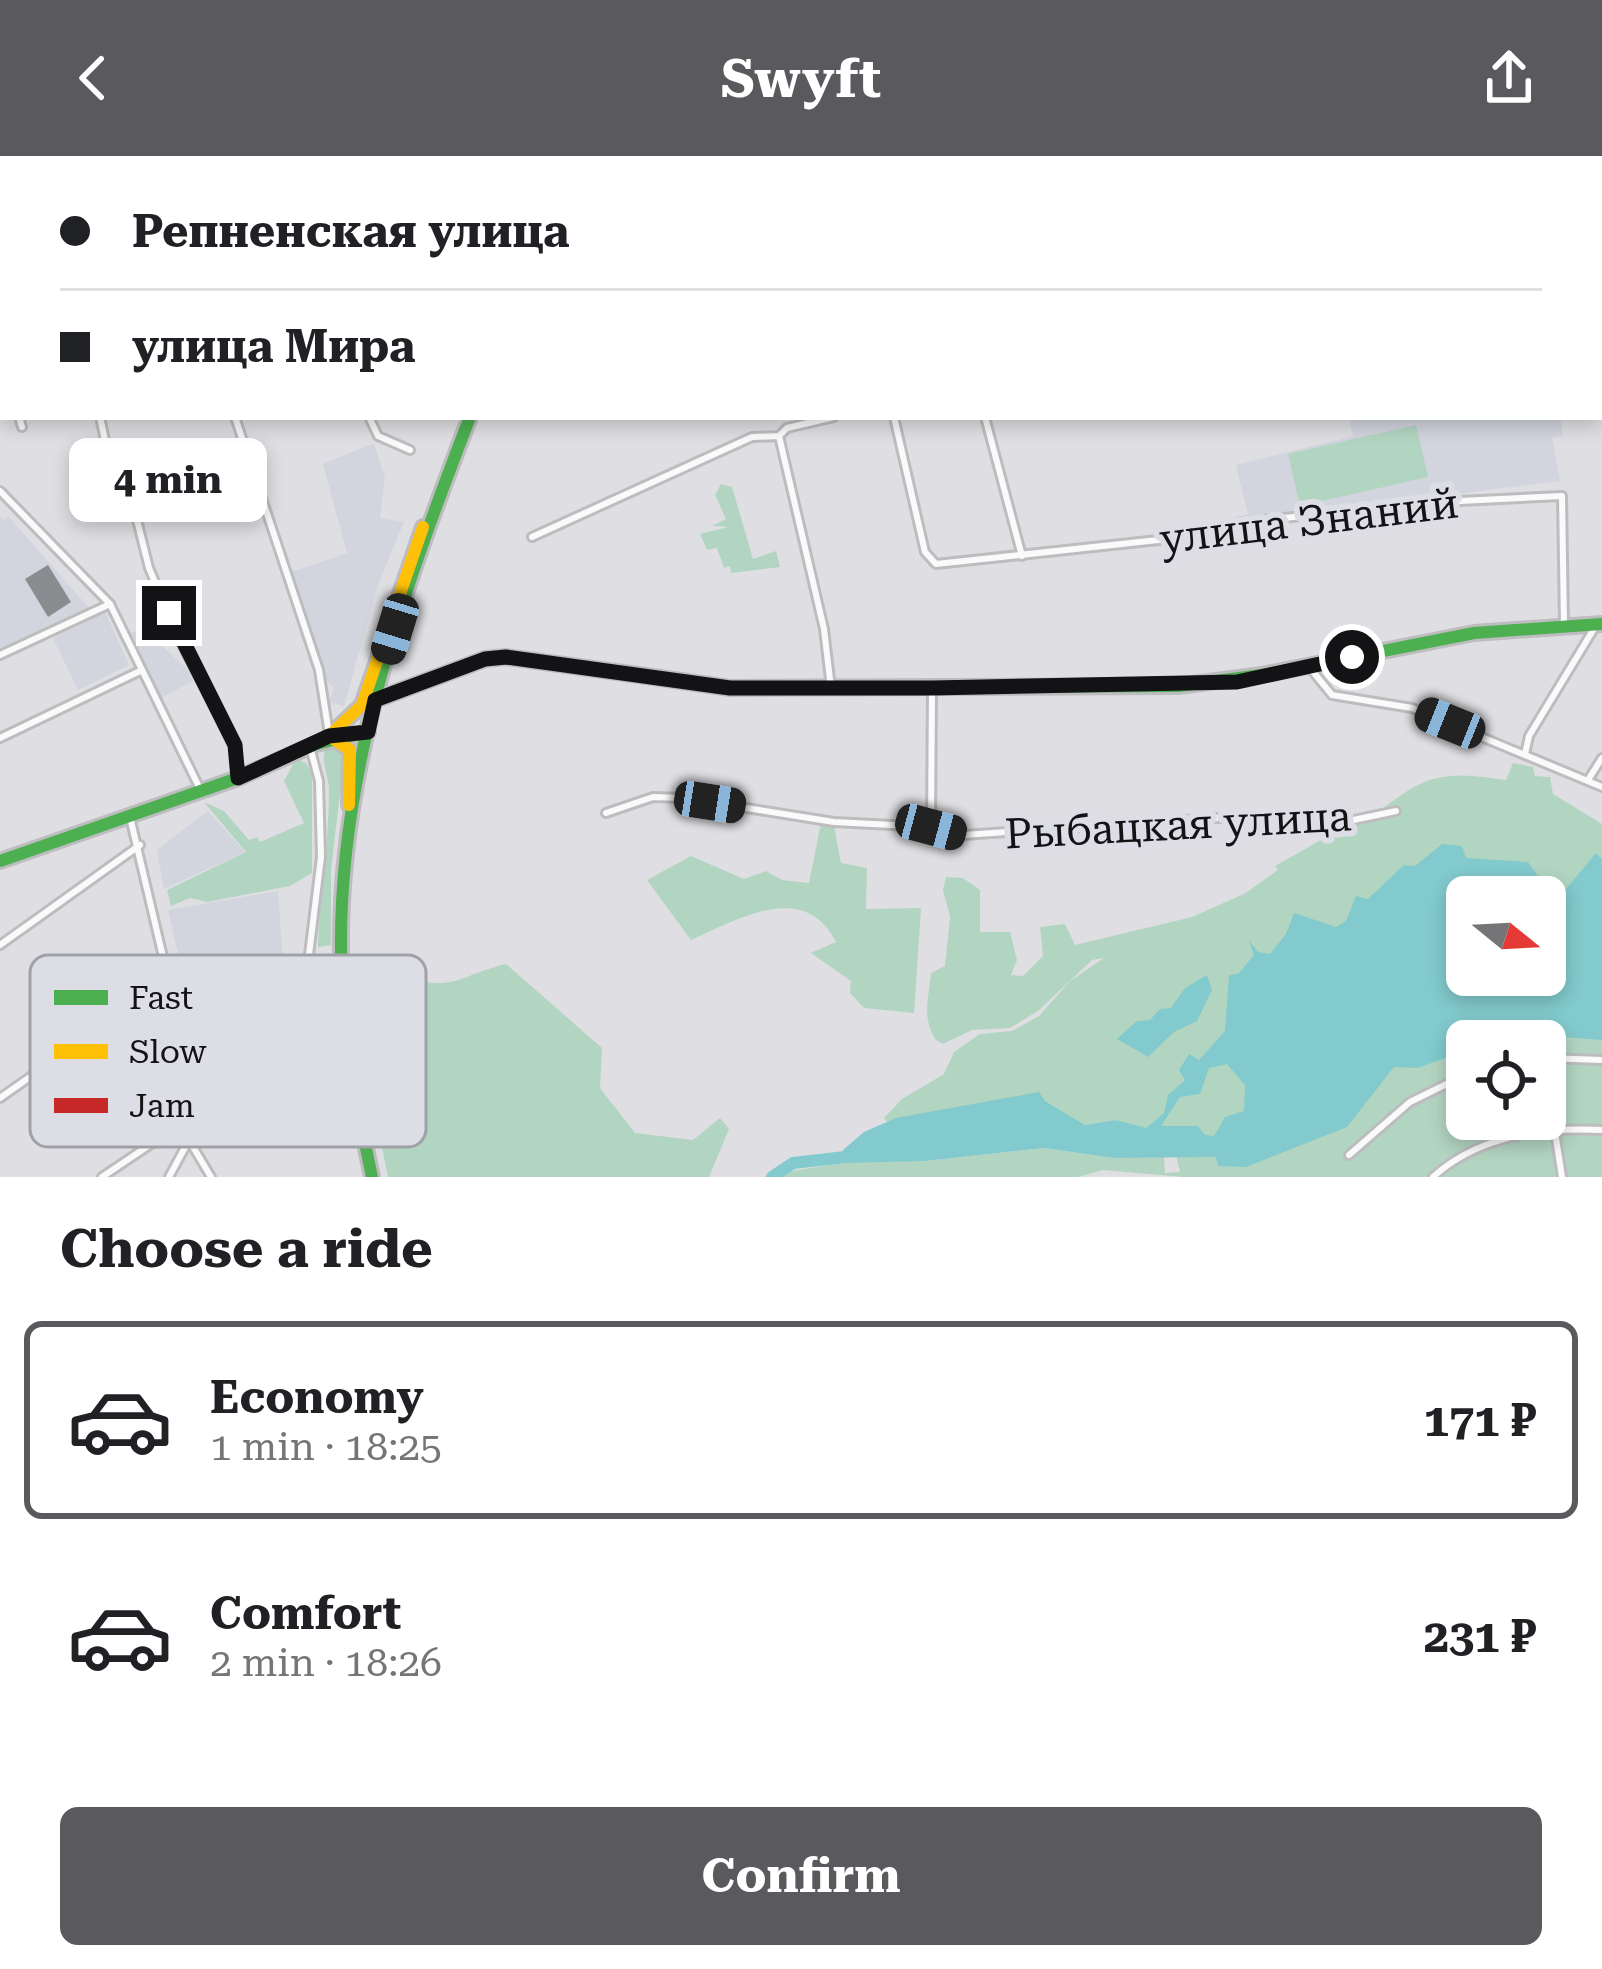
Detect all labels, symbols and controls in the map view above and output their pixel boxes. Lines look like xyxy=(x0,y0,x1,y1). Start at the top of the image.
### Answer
icon: back xyxy=(60,45,126,111)
icon: share xyxy=(1476,45,1542,111)
text: Swyft xyxy=(721,47,881,110)
text: Репненская улица xyxy=(132,205,570,258)
text: улица Мира xyxy=(132,320,416,373)
callout: 4 min xyxy=(70,439,268,523)
text: 4 min xyxy=(114,457,222,503)
street label: улица Знаний xyxy=(1157,478,1461,564)
route end xyxy=(142,586,196,640)
car xyxy=(367,589,423,669)
route start xyxy=(1325,630,1379,684)
car xyxy=(1410,693,1490,753)
car xyxy=(672,779,748,825)
street label: Рыбацкая улица xyxy=(1003,791,1353,859)
car xyxy=(892,800,970,854)
north arrow xyxy=(1446,876,1566,996)
map controls xyxy=(1446,876,1566,1140)
legend xyxy=(30,955,426,1147)
text: Fast xyxy=(129,978,193,1017)
button: locate xyxy=(1446,1020,1566,1140)
text: Slow xyxy=(129,1032,207,1071)
text: Jam xyxy=(129,1086,195,1125)
text: Choose a ride xyxy=(60,1217,433,1280)
icon: car xyxy=(66,1366,174,1474)
text: Economy xyxy=(210,1371,424,1424)
text: 171 ₽ xyxy=(1424,1394,1536,1447)
text: 1 min · 18:25 xyxy=(210,1424,442,1470)
icon: car xyxy=(66,1582,174,1690)
text: Comfort xyxy=(210,1587,401,1640)
text: 231 ₽ xyxy=(1424,1610,1536,1663)
text: 2 min · 18:26 xyxy=(210,1640,442,1686)
button: Confirm xyxy=(60,1807,1542,1945)

